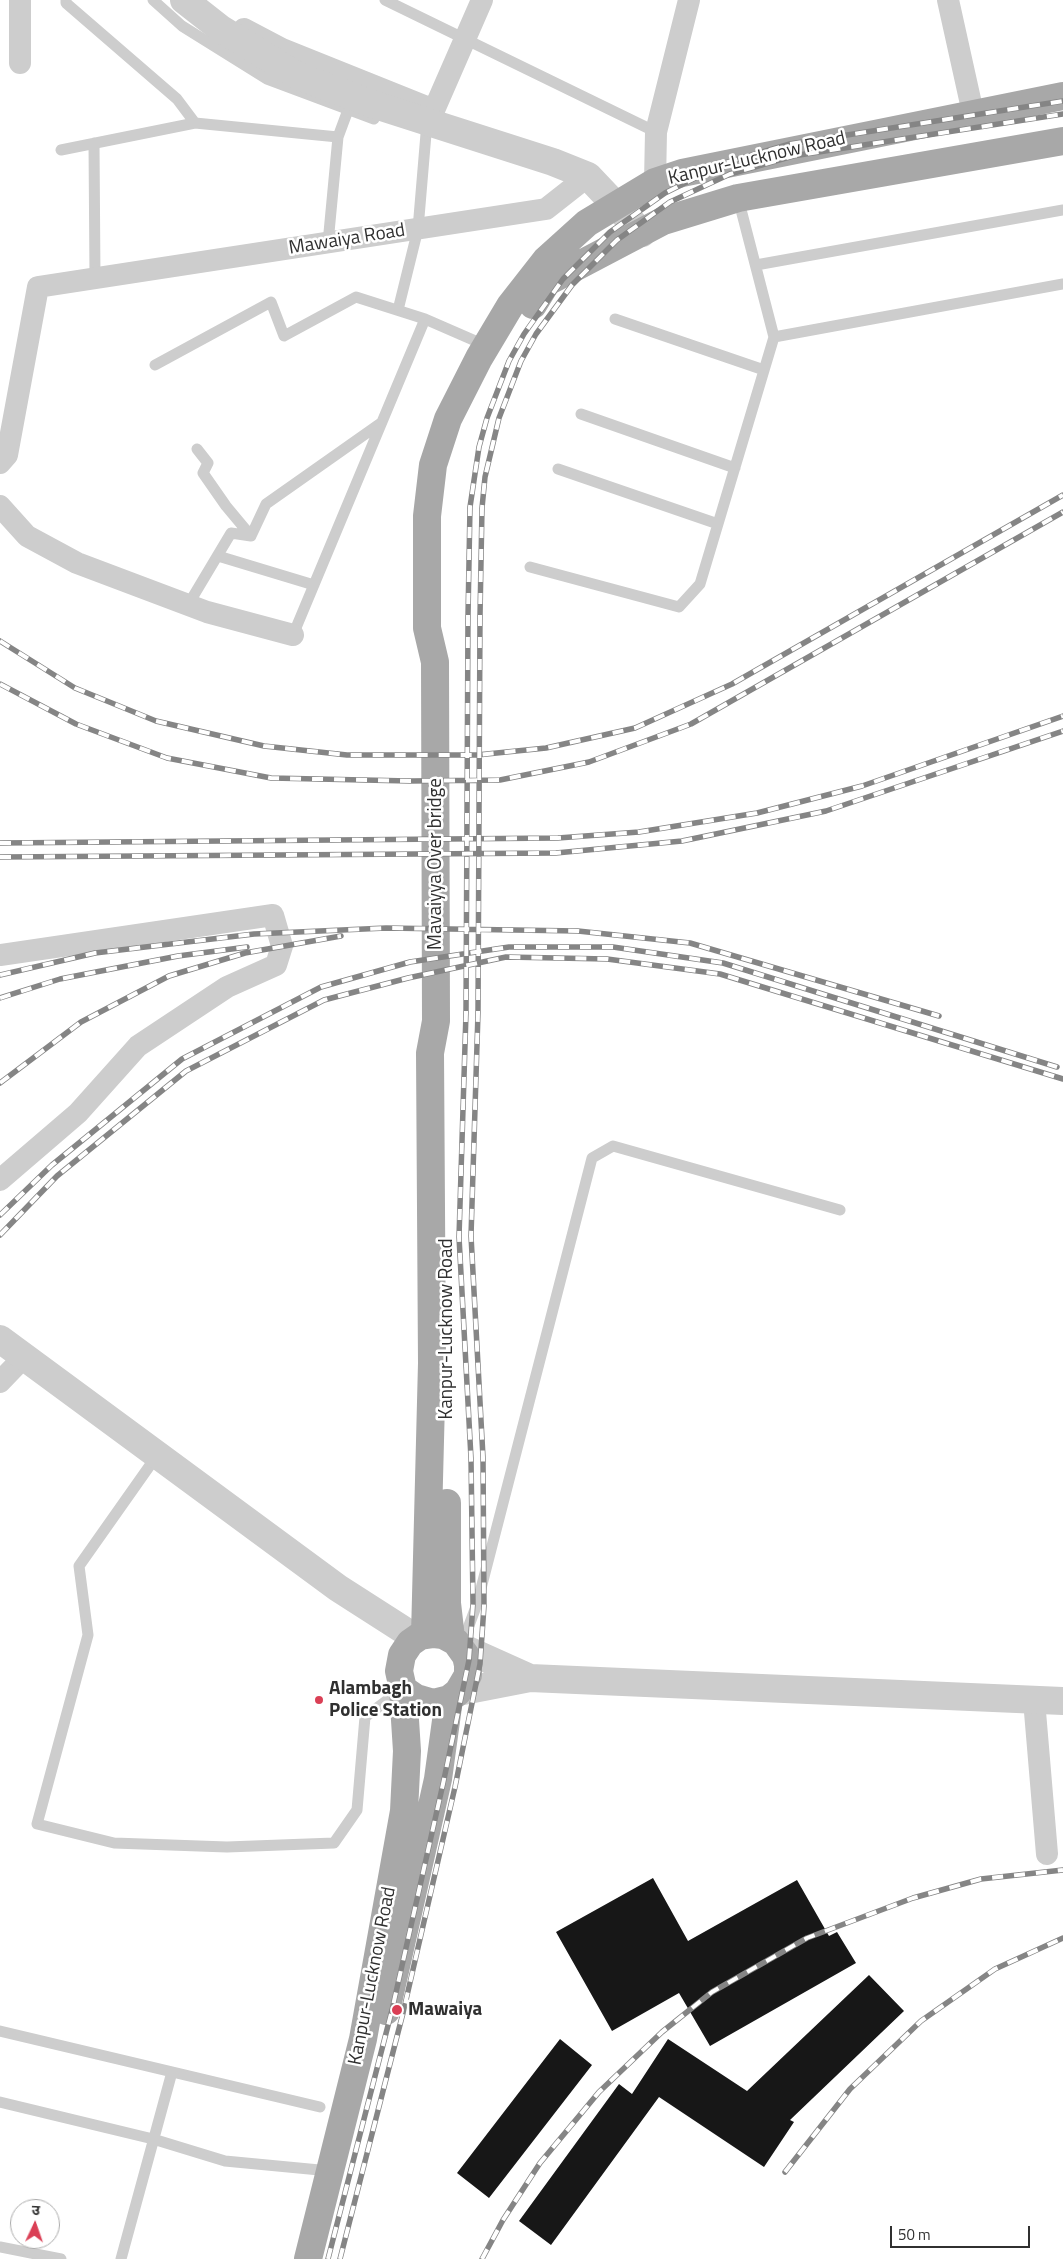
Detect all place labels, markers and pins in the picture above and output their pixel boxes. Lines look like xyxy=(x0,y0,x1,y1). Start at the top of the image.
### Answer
place label: Alambagh Police Station xyxy=(329,1678,442,1722)
marker: Alambagh Police Station xyxy=(313,1694,325,1706)
place label: Mawaiya xyxy=(408,1999,482,2021)
marker: Mawaiya xyxy=(390,2003,404,2017)

